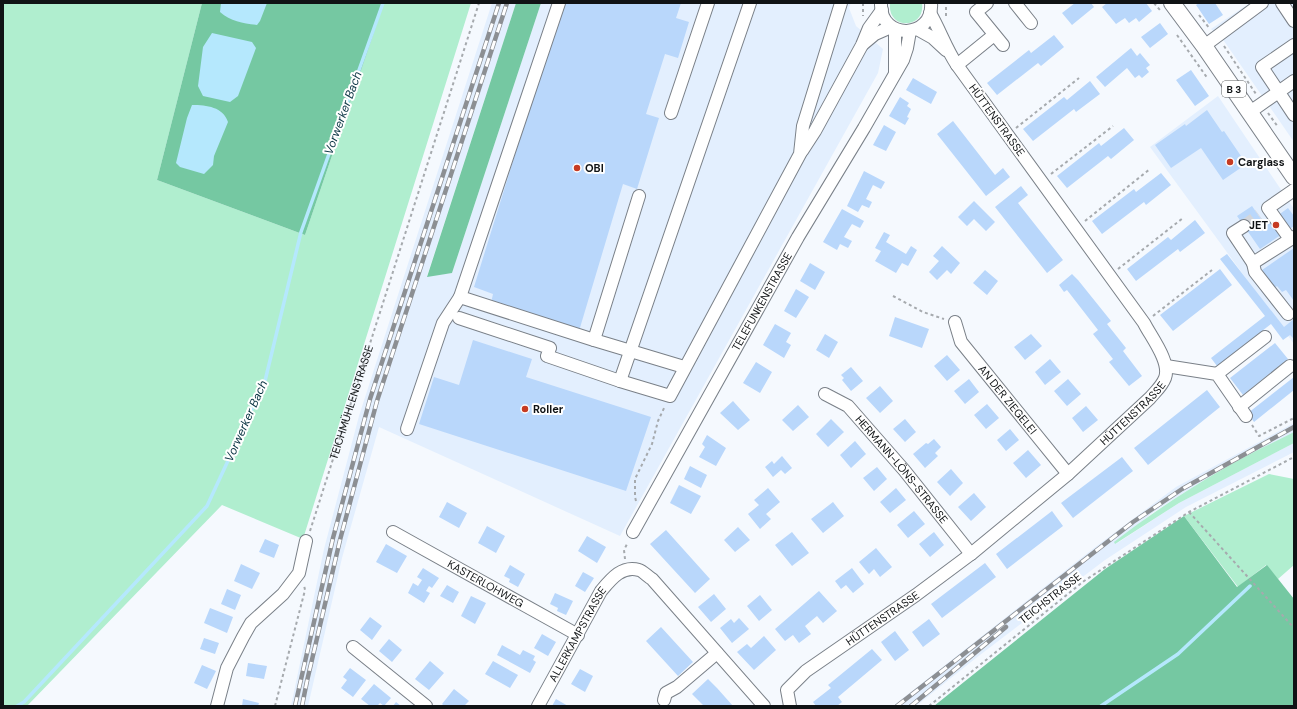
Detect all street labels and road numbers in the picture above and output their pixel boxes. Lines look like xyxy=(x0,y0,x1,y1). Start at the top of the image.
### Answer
street label: HÜTTENSTRASSE xyxy=(966,81,1028,159)
road number: B 3 xyxy=(1222,81,1246,97)
street label: TELEFUNKENSTRASSE xyxy=(729,250,795,353)
street label: TEICHMÜHLENSTRASSE xyxy=(326,344,376,461)
street label: AN DER ZIEGELEI xyxy=(975,362,1040,437)
street label: HÜTTENSTRASSE xyxy=(1097,379,1169,448)
street label: HERMANN-LÖNS-STRASSE xyxy=(852,412,951,526)
street label: KASTERLOHWEG xyxy=(445,557,526,610)
street label: TEICHSTRASSE xyxy=(1016,569,1084,627)
street label: ALLERKAMPSTRASSE xyxy=(546,583,609,684)
street label: HÜTTENSTRASSE xyxy=(843,588,922,648)

